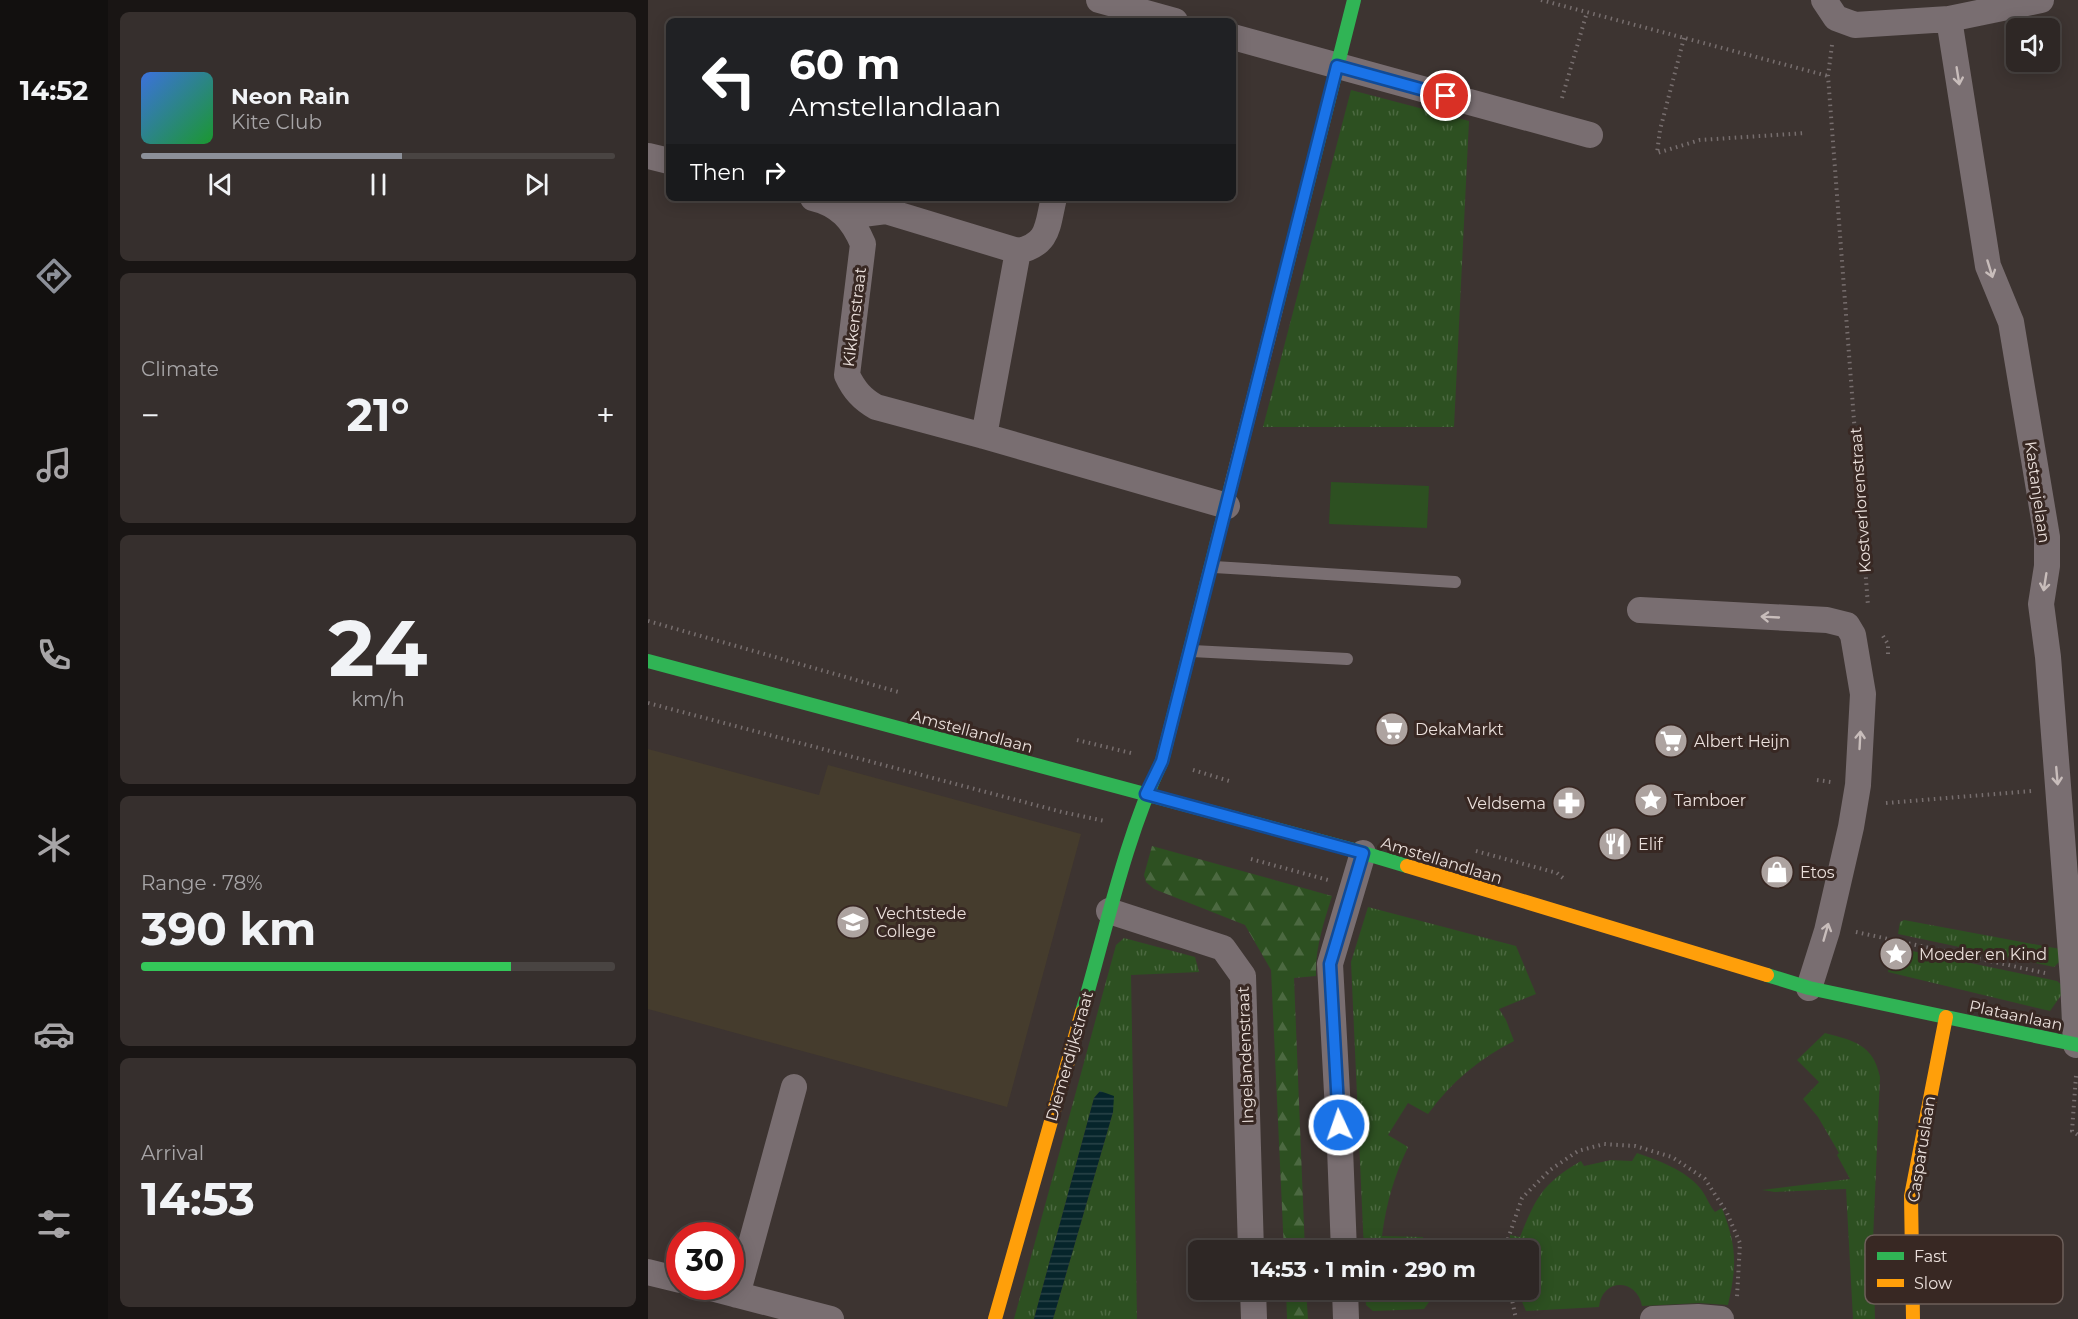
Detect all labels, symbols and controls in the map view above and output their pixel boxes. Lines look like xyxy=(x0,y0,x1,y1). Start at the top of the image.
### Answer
map controls xyxy=(2006,18,2060,72)
button: sound xyxy=(2006,18,2060,72)
text: 60 m xyxy=(789,38,900,90)
icon: left xyxy=(690,42,768,120)
one-way arrow xyxy=(1952,66,1963,86)
pin xyxy=(1420,70,1471,121)
text: 14:52 xyxy=(20,74,88,107)
icon: arrive xyxy=(1429,79,1462,112)
text: Neon Rain xyxy=(231,83,350,110)
text: Amstellandlaan xyxy=(789,90,1001,123)
text: Kite Club xyxy=(231,110,322,134)
icon: right xyxy=(758,156,791,189)
text: Then xyxy=(690,159,746,186)
icon: previous xyxy=(204,168,237,201)
icon: pause xyxy=(362,168,395,201)
icon: next xyxy=(520,168,553,201)
icon: directions xyxy=(33,255,75,297)
one-way arrow xyxy=(1985,259,1996,278)
street label: Kikkenstraat xyxy=(839,266,870,368)
text: Climate xyxy=(141,357,219,381)
text: 21° xyxy=(346,387,410,442)
text: − xyxy=(141,395,160,435)
text: + xyxy=(596,395,615,435)
street label: Kostverlorenstraat xyxy=(1846,426,1875,573)
street label: Kastanjelaan xyxy=(2021,440,2054,544)
icon: music xyxy=(33,444,75,486)
one-way arrow xyxy=(2039,572,2050,592)
text: 24 xyxy=(329,600,427,696)
one-way arrow xyxy=(1761,612,1781,623)
icon: phone xyxy=(33,634,75,676)
text: km/h xyxy=(351,687,405,711)
street label: Amstellandlaan xyxy=(909,706,1035,757)
supermarket icon: DekaMarkt xyxy=(1374,711,1410,747)
place label: DekaMarkt xyxy=(1415,720,1504,739)
supermarket icon: Albert Heijn xyxy=(1653,723,1689,759)
one-way arrow xyxy=(1855,731,1866,751)
place label: Albert Heijn xyxy=(1694,732,1790,751)
one-way arrow xyxy=(2052,766,2063,786)
place icon: Tamboer xyxy=(1633,782,1669,818)
pharmacy icon: Veldsema xyxy=(1551,785,1587,821)
place label: Tamboer xyxy=(1674,791,1746,810)
place label: Veldsema xyxy=(1467,794,1546,813)
icon: climate xyxy=(33,824,75,866)
restaurant icon: Elif xyxy=(1597,826,1633,862)
street label: Amstellandlaan xyxy=(1379,833,1505,888)
place label: Elif xyxy=(1638,835,1663,854)
shop icon: Etos xyxy=(1759,854,1795,890)
place label: Etos xyxy=(1800,863,1835,882)
text: Range · 78% xyxy=(141,871,263,895)
text: 390 km xyxy=(141,901,316,956)
school or university icon: Vechtstede College xyxy=(835,904,871,940)
place label: Vechtstede College xyxy=(876,904,966,941)
one-way arrow xyxy=(1821,923,1832,942)
place icon: Moeder en Kind xyxy=(1878,936,1914,972)
place label: Moeder en Kind xyxy=(1919,945,2047,964)
street label: Ingelandenstraat xyxy=(1234,985,1257,1124)
street label: Diemerdijkstraat xyxy=(1042,988,1097,1123)
street label: Plataanlaan xyxy=(1967,996,2064,1035)
icon: car xyxy=(33,1013,75,1055)
position arrow xyxy=(1307,1093,1371,1157)
street label: Casparuslaan xyxy=(1904,1094,1939,1204)
text: Arrival xyxy=(141,1141,204,1165)
text: 14:53 xyxy=(141,1171,255,1226)
icon: filters xyxy=(33,1203,75,1245)
speed limit sign: 30 xyxy=(666,1222,744,1300)
legend xyxy=(1865,1235,2063,1304)
text: Fast xyxy=(1914,1247,1948,1266)
text: 14:53 · 1 min · 290 m xyxy=(1251,1256,1476,1283)
text: Slow xyxy=(1914,1274,1952,1293)

